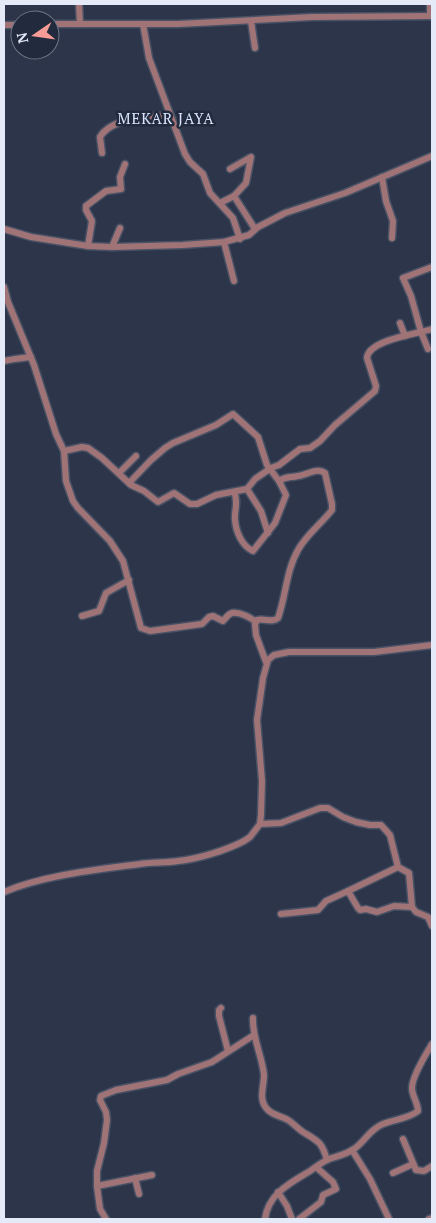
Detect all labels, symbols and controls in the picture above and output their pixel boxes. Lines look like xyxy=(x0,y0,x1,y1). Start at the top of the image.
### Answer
north arrow xyxy=(10,10,60,60)
text: N xyxy=(11,30,32,45)
district label: MEKAR JAYA xyxy=(117,108,215,128)

